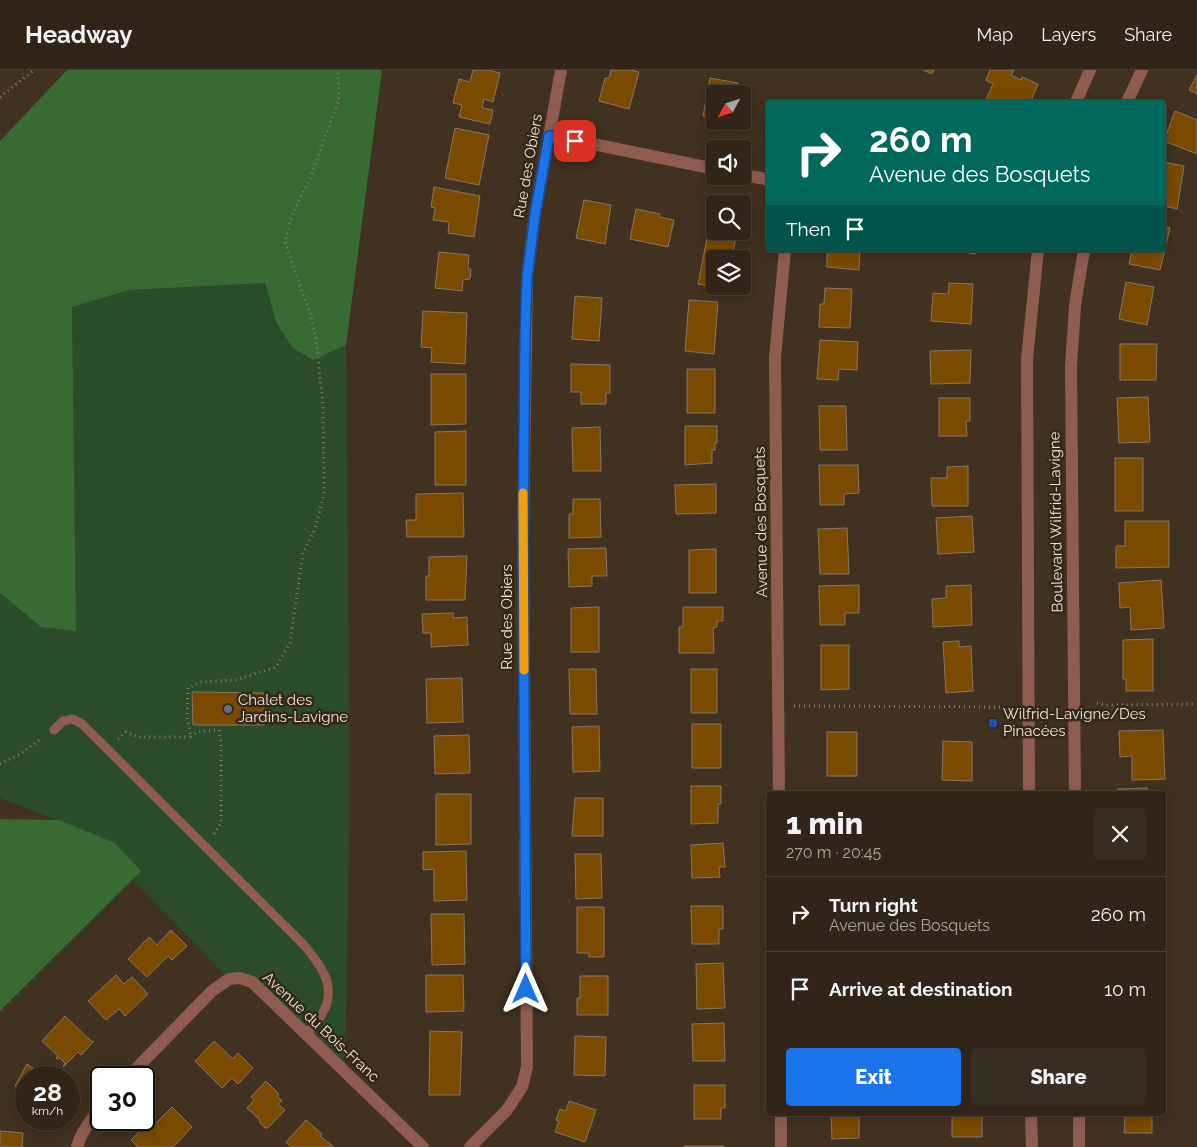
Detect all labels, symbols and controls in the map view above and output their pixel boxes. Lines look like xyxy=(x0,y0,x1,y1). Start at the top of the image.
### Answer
text: Headway xyxy=(25,20,133,49)
text: Map xyxy=(977,24,1013,45)
text: Layers xyxy=(1041,24,1096,45)
text: Share xyxy=(1124,24,1172,45)
north arrow xyxy=(706,85,751,130)
map controls xyxy=(706,85,751,295)
street label: Rue des Obiers xyxy=(510,112,546,220)
text: 260 m xyxy=(869,119,972,160)
pin xyxy=(554,120,596,162)
icon: right xyxy=(786,120,851,185)
icon: arrive xyxy=(561,127,589,155)
button: sound xyxy=(706,140,751,185)
text: Avenue des Bosquets xyxy=(869,161,1090,187)
button: search xyxy=(706,195,751,240)
icon: arrive xyxy=(841,215,869,243)
text: Then xyxy=(786,218,831,240)
button: layers xyxy=(706,250,751,295)
street label: Boulevard Wilfrid-Lavigne xyxy=(1045,431,1067,613)
street label: Avenue des Bosquets xyxy=(751,446,771,598)
street label: Rue des Obiers xyxy=(498,564,516,670)
place label: Chalet des Jardins-Lavigne xyxy=(238,691,348,726)
marker: Chalet des Jardins-Lavigne xyxy=(222,703,234,715)
place label: Wilfrid-Lavigne/Des Pinacées xyxy=(1003,705,1146,740)
marker: Wilfrid-Lavigne/Des Pinacées xyxy=(987,717,999,729)
text: 1 min xyxy=(786,806,863,841)
button: close xyxy=(1094,808,1146,860)
text: 270 m · 20:45 xyxy=(786,843,881,862)
text: Turn right xyxy=(829,894,918,916)
icon: right xyxy=(786,900,814,928)
text: 260 m xyxy=(1091,903,1146,925)
text: Avenue des Bosquets xyxy=(829,916,990,935)
position arrow xyxy=(499,962,551,1014)
street label: Avenue du Bois-Franc xyxy=(259,968,383,1086)
icon: arrive xyxy=(786,975,814,1003)
text: Arrive at destination xyxy=(829,978,1013,1000)
text: 10 m xyxy=(1104,978,1146,1000)
button: Exit xyxy=(786,1048,961,1106)
button: Share xyxy=(971,1048,1146,1106)
speed limit sign: 30 xyxy=(90,1066,155,1131)
text: 28 xyxy=(33,1077,62,1107)
text: km/h xyxy=(32,1104,63,1118)

